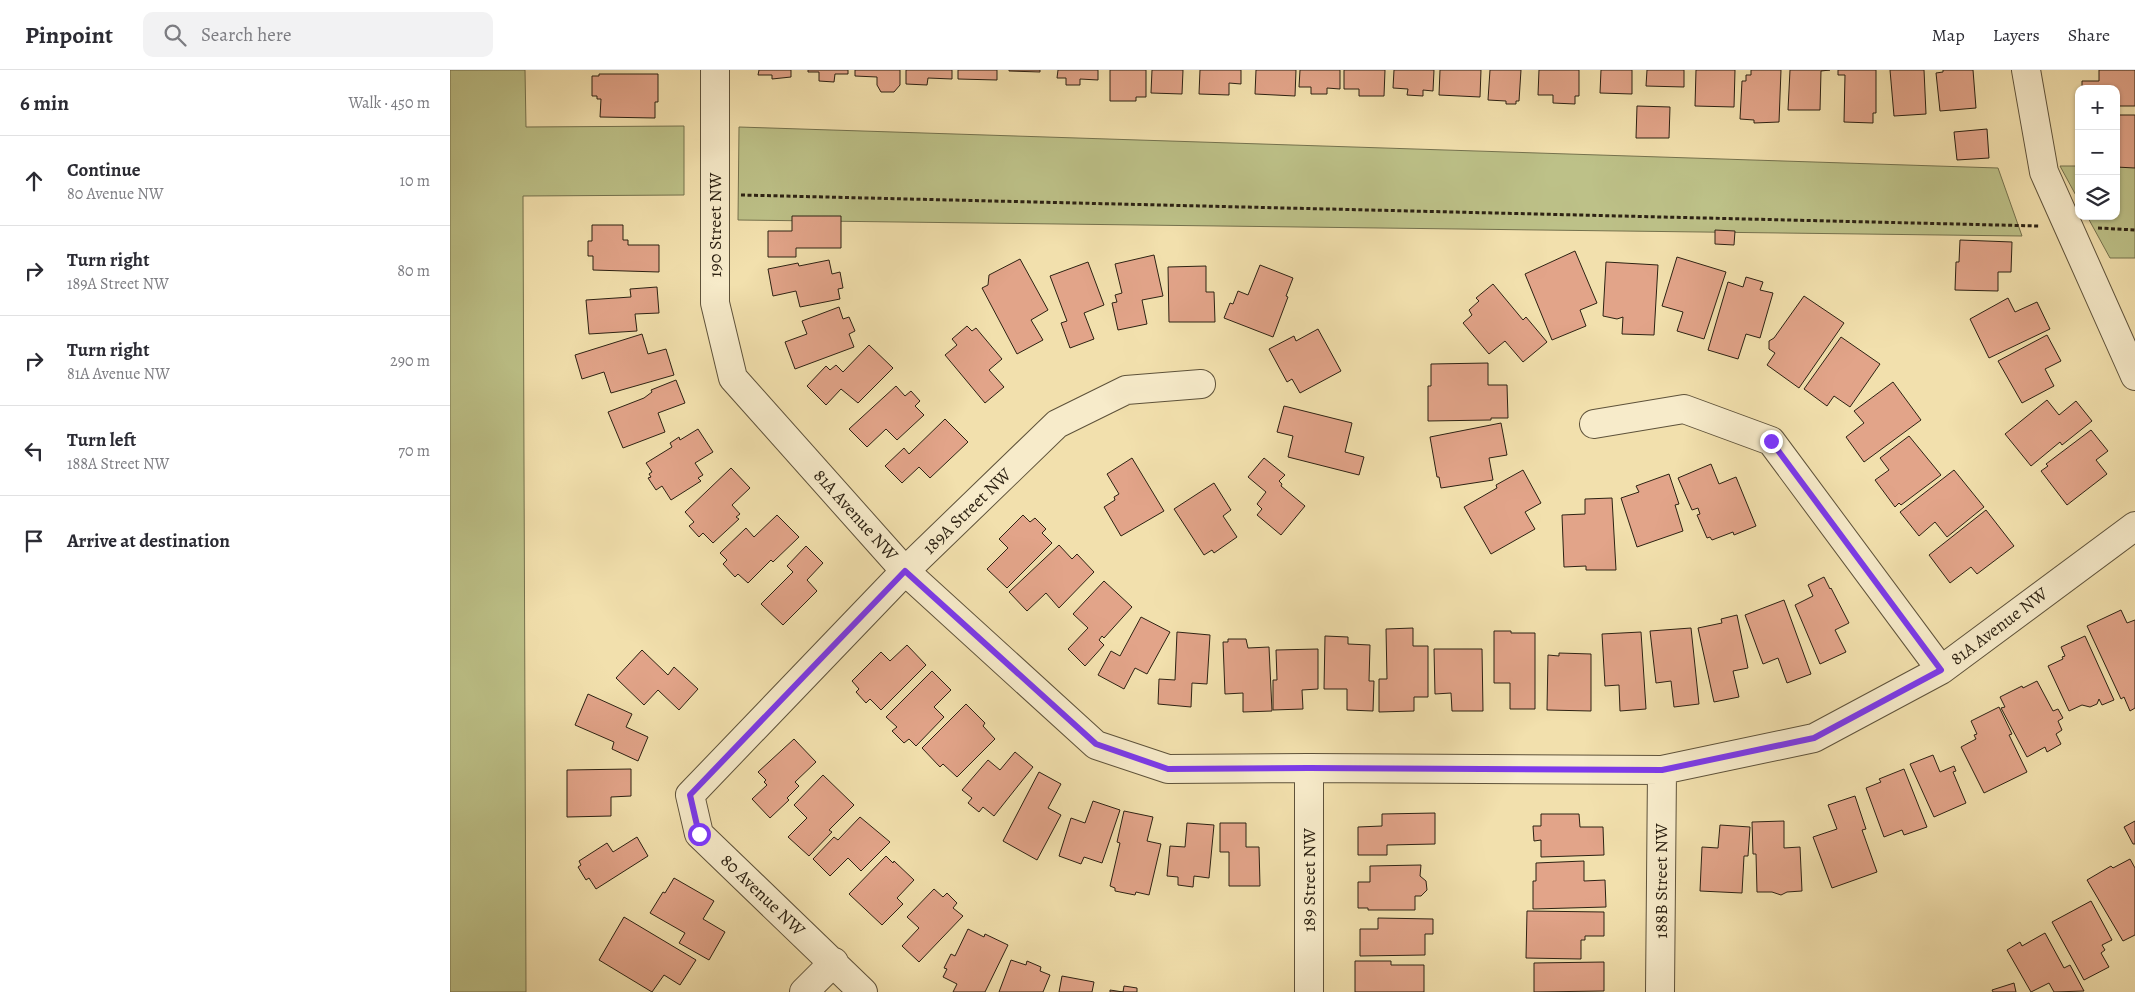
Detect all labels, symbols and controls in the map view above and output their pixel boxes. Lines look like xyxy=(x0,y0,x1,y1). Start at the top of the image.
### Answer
search box xyxy=(143,12,493,57)
text: Pinpoint xyxy=(25,19,113,51)
icon: search xyxy=(161,21,189,49)
text: Search here xyxy=(201,22,291,48)
text: Map xyxy=(1932,23,1965,47)
text: Layers xyxy=(1993,23,2040,47)
text: Share xyxy=(2068,23,2110,47)
map controls xyxy=(2075,85,2120,220)
button: + xyxy=(2075,85,2120,130)
text: 6 min xyxy=(20,89,69,117)
text: Walk · 450 m xyxy=(348,92,430,114)
button: − xyxy=(2075,130,2120,175)
text: Continue xyxy=(67,157,141,183)
icon: ahead xyxy=(20,167,48,195)
text: 10 m xyxy=(400,170,430,192)
street label: 190 Street NW xyxy=(703,172,727,278)
button: layers xyxy=(2075,175,2120,220)
text: 80 Avenue NW xyxy=(67,183,164,205)
text: Turn right xyxy=(67,247,149,273)
icon: right xyxy=(20,257,48,285)
text: 80 m xyxy=(397,260,430,282)
text: 189A Street NW xyxy=(67,273,169,295)
text: Turn right xyxy=(67,337,149,363)
icon: right xyxy=(20,347,48,375)
text: 290 m xyxy=(390,350,430,372)
text: 81A Avenue NW xyxy=(67,363,170,385)
text: Turn left xyxy=(67,427,136,453)
route end xyxy=(1760,430,1783,453)
icon: left xyxy=(20,437,48,465)
text: 70 m xyxy=(398,440,430,462)
text: 188A Street NW xyxy=(67,453,169,475)
street label: 189A Street NW xyxy=(917,462,1017,559)
street label: 81A Avenue NW xyxy=(808,464,904,566)
icon: arrive xyxy=(20,527,48,555)
text: Arrive at destination xyxy=(67,528,230,554)
street label: 81A Avenue NW xyxy=(1946,581,2053,670)
route start xyxy=(688,823,711,846)
street label: 188B Street NW xyxy=(1649,823,1673,939)
street label: 189 Street NW xyxy=(1297,828,1321,932)
street label: 80 Avenue NW xyxy=(716,849,811,942)

